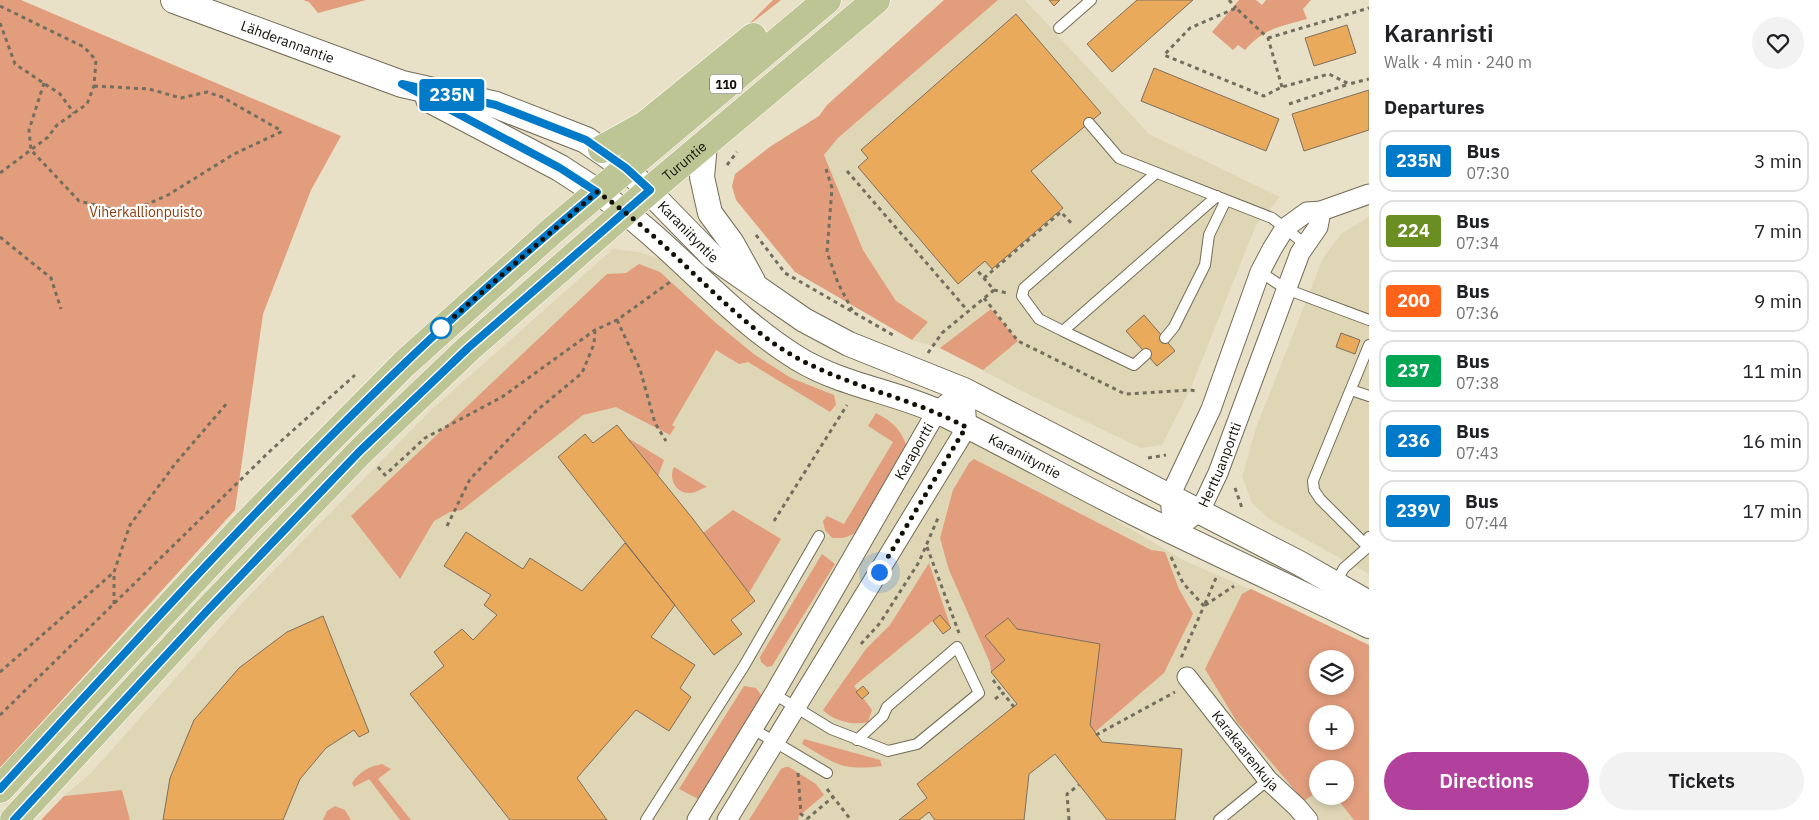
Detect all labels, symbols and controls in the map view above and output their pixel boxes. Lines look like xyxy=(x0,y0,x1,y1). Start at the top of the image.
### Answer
street label: Lähderannantie xyxy=(238,16,337,67)
text: Karanristi xyxy=(1384,17,1494,49)
button: heart xyxy=(1752,17,1804,69)
text: Walk · 4 min · 240 m xyxy=(1384,52,1532,72)
road number: 110 xyxy=(710,74,742,94)
line badge: 235N xyxy=(417,79,487,111)
text: 235N xyxy=(429,83,475,106)
text: Departures xyxy=(1384,95,1484,119)
street label: Turuntie xyxy=(659,137,710,185)
text: Bus xyxy=(1466,139,1500,163)
text: 235N xyxy=(1396,149,1441,172)
text: 3 min xyxy=(1754,149,1802,173)
text: 07:30 xyxy=(1466,163,1510,183)
street label: Karaniityntie xyxy=(654,197,722,267)
park label: Viherkallionpuisto xyxy=(89,203,203,221)
text: Bus xyxy=(1456,209,1490,233)
text: 224 xyxy=(1397,219,1430,242)
text: 7 min xyxy=(1754,219,1802,243)
text: 07:34 xyxy=(1456,233,1499,253)
text: Bus xyxy=(1456,279,1490,303)
text: 200 xyxy=(1397,289,1430,312)
text: 9 min xyxy=(1754,289,1802,313)
text: 07:36 xyxy=(1456,303,1499,323)
unlabelled marker xyxy=(430,317,452,339)
text: Bus xyxy=(1456,349,1490,373)
text: 237 xyxy=(1397,359,1430,382)
text: 11 min xyxy=(1743,359,1802,383)
text: 07:38 xyxy=(1456,373,1499,393)
street label: Karaportti xyxy=(890,419,937,483)
text: Bus xyxy=(1456,419,1490,443)
street label: Herttuanportti xyxy=(1194,420,1245,510)
text: 236 xyxy=(1397,429,1430,452)
text: 16 min xyxy=(1743,429,1802,453)
street label: Karaniityntie xyxy=(985,430,1064,483)
text: 07:43 xyxy=(1456,443,1499,463)
text: Bus xyxy=(1465,489,1499,513)
text: 239V xyxy=(1396,499,1440,522)
text: 17 min xyxy=(1743,499,1802,523)
text: 07:44 xyxy=(1465,513,1508,533)
your location xyxy=(867,560,892,585)
map controls xyxy=(1309,650,1354,805)
button: layers xyxy=(1309,650,1354,695)
button: + xyxy=(1309,705,1354,750)
street label: Karakaarenkuja xyxy=(1208,707,1283,795)
button: Directions xyxy=(1384,752,1589,810)
button: Tickets xyxy=(1599,752,1804,810)
button: − xyxy=(1309,760,1354,805)

